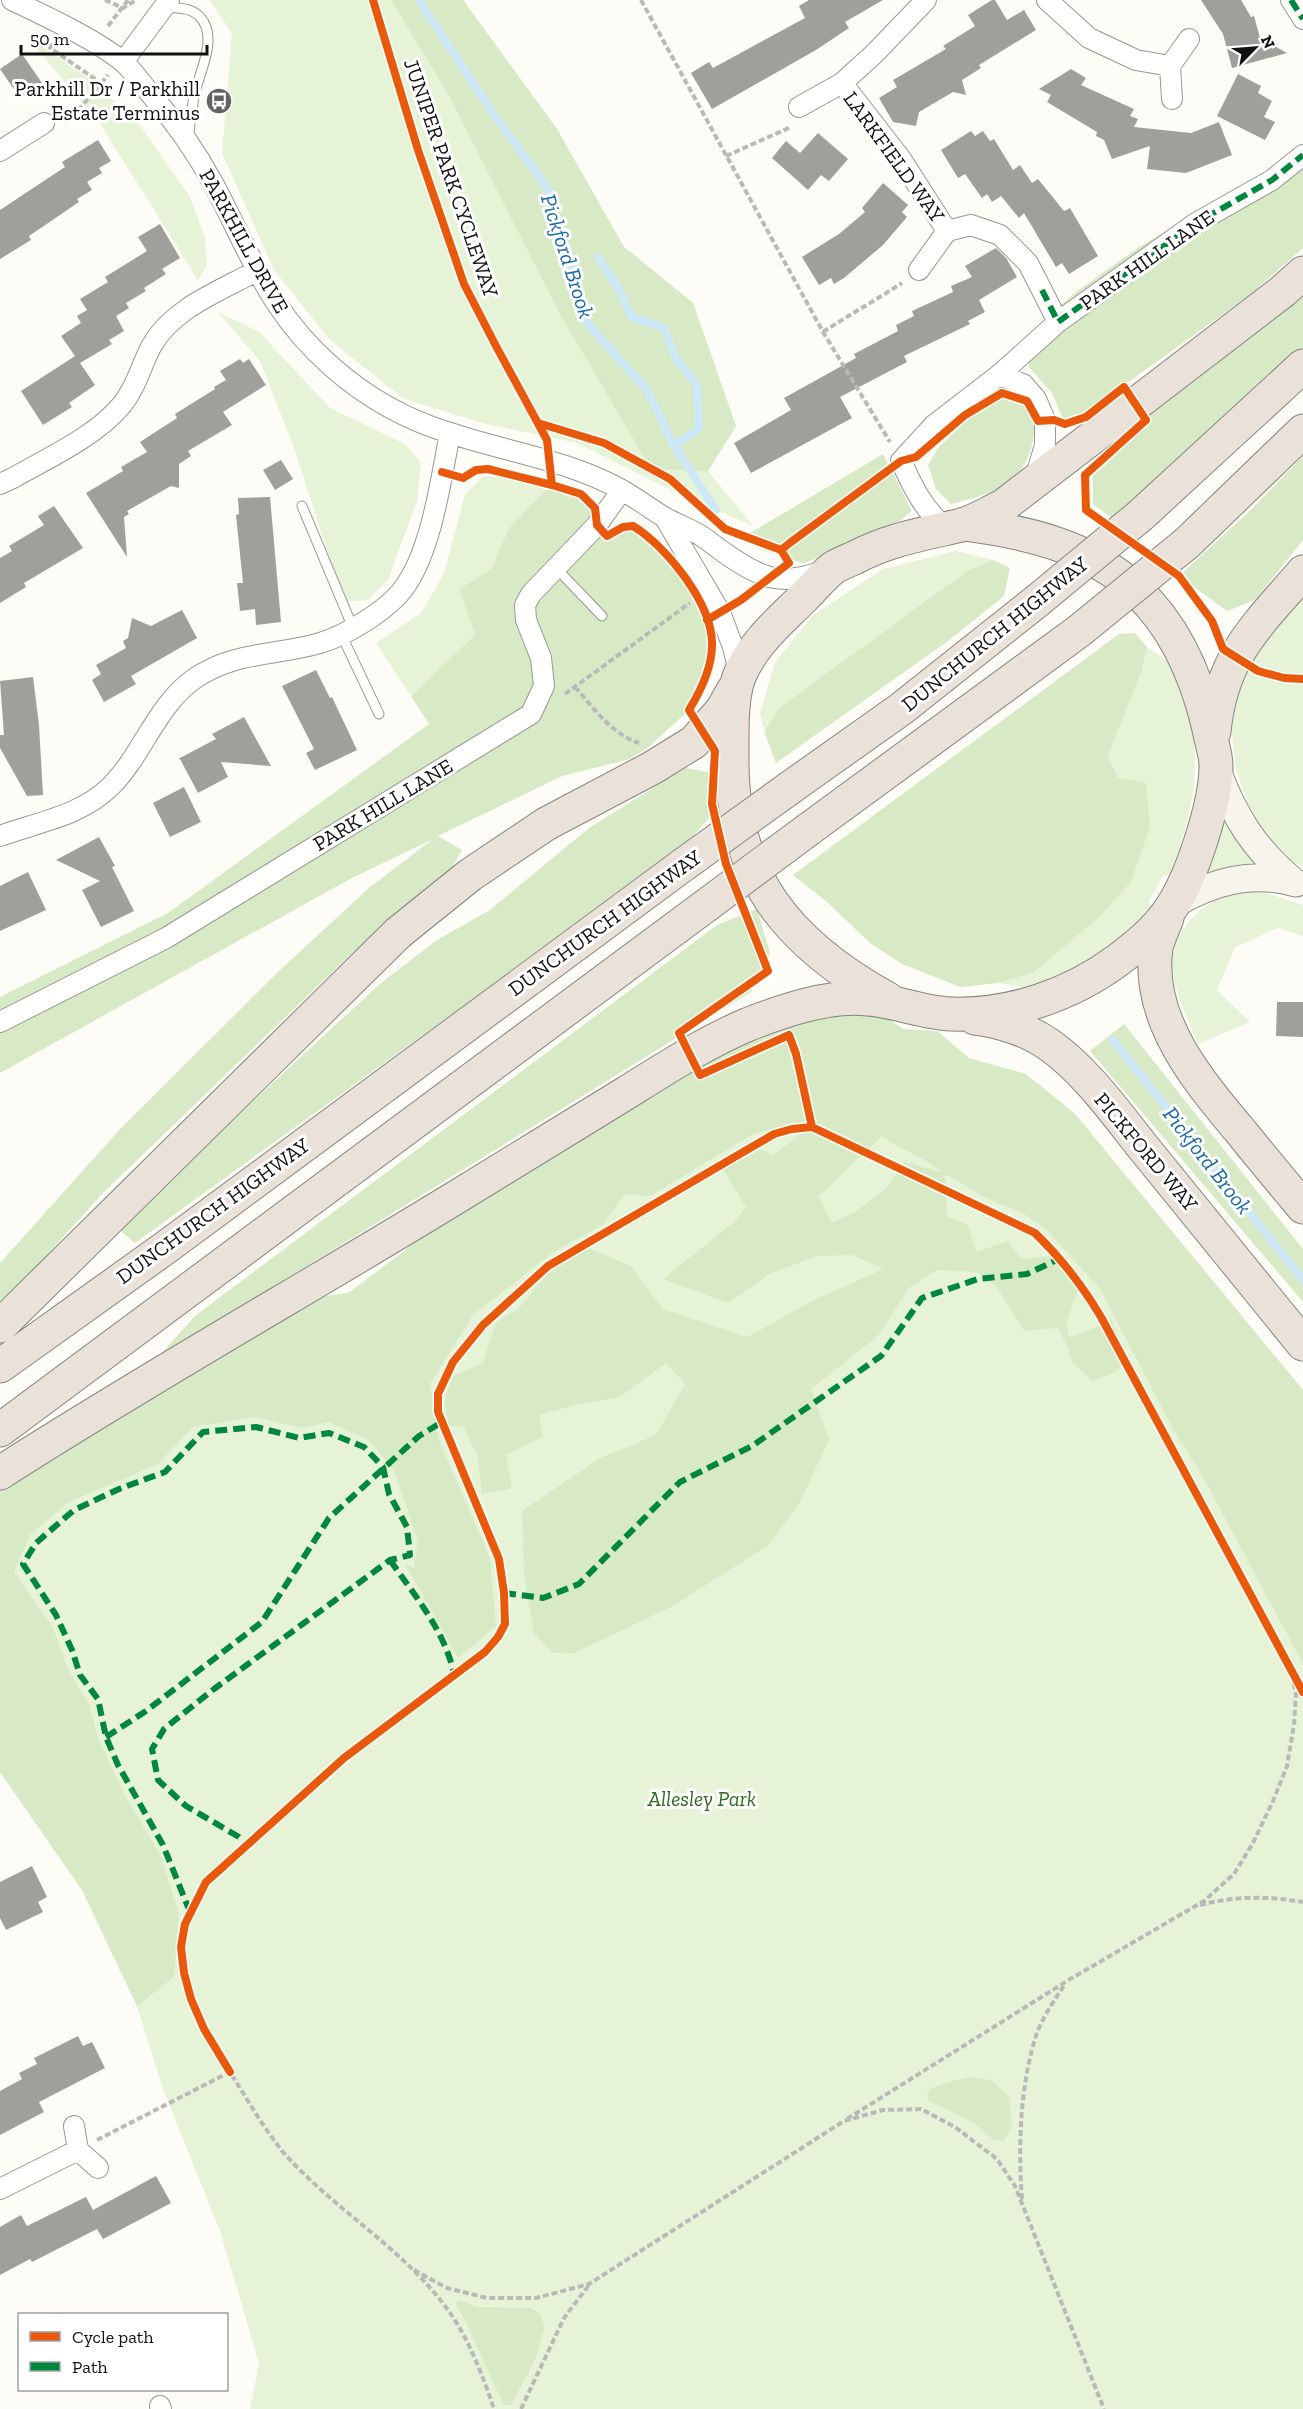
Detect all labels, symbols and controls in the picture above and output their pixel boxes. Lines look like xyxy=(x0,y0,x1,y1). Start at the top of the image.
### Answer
scale bar xyxy=(21,18,207,56)
north arrow xyxy=(1225,18,1285,78)
text: 50 m xyxy=(30,28,70,50)
text: N xyxy=(1257,32,1279,51)
street label: JUNIPER PARK CYCLEWAY xyxy=(399,55,504,301)
place label: Parkhill Dr / Parkhill Estate Terminus xyxy=(14,76,200,125)
bus stop icon: Parkhill Dr / Parkhill Estate Terminus xyxy=(204,86,234,116)
street label: LARKFIELD WAY xyxy=(838,86,950,227)
street label: PARKHILL DRIVE xyxy=(194,164,294,317)
water label: Pickford Brook xyxy=(535,191,600,322)
street label: PARK HILL LANE xyxy=(1075,204,1219,315)
street label: DUNCHURCH HIGHWAY xyxy=(896,551,1093,716)
street label: PARK HILL LANE xyxy=(308,753,457,856)
street label: DUNCHURCH HIGHWAY xyxy=(503,844,706,1001)
street label: PICKFORD WAY xyxy=(1089,1087,1203,1216)
water label: Pickford Brook xyxy=(1157,1101,1258,1220)
street label: DUNCHURCH HIGHWAY xyxy=(111,1132,314,1289)
park label: Allesley Park xyxy=(647,1786,756,1811)
legend xyxy=(18,2313,228,2391)
text: Cycle path xyxy=(72,2326,154,2348)
text: Path xyxy=(72,2356,108,2378)

